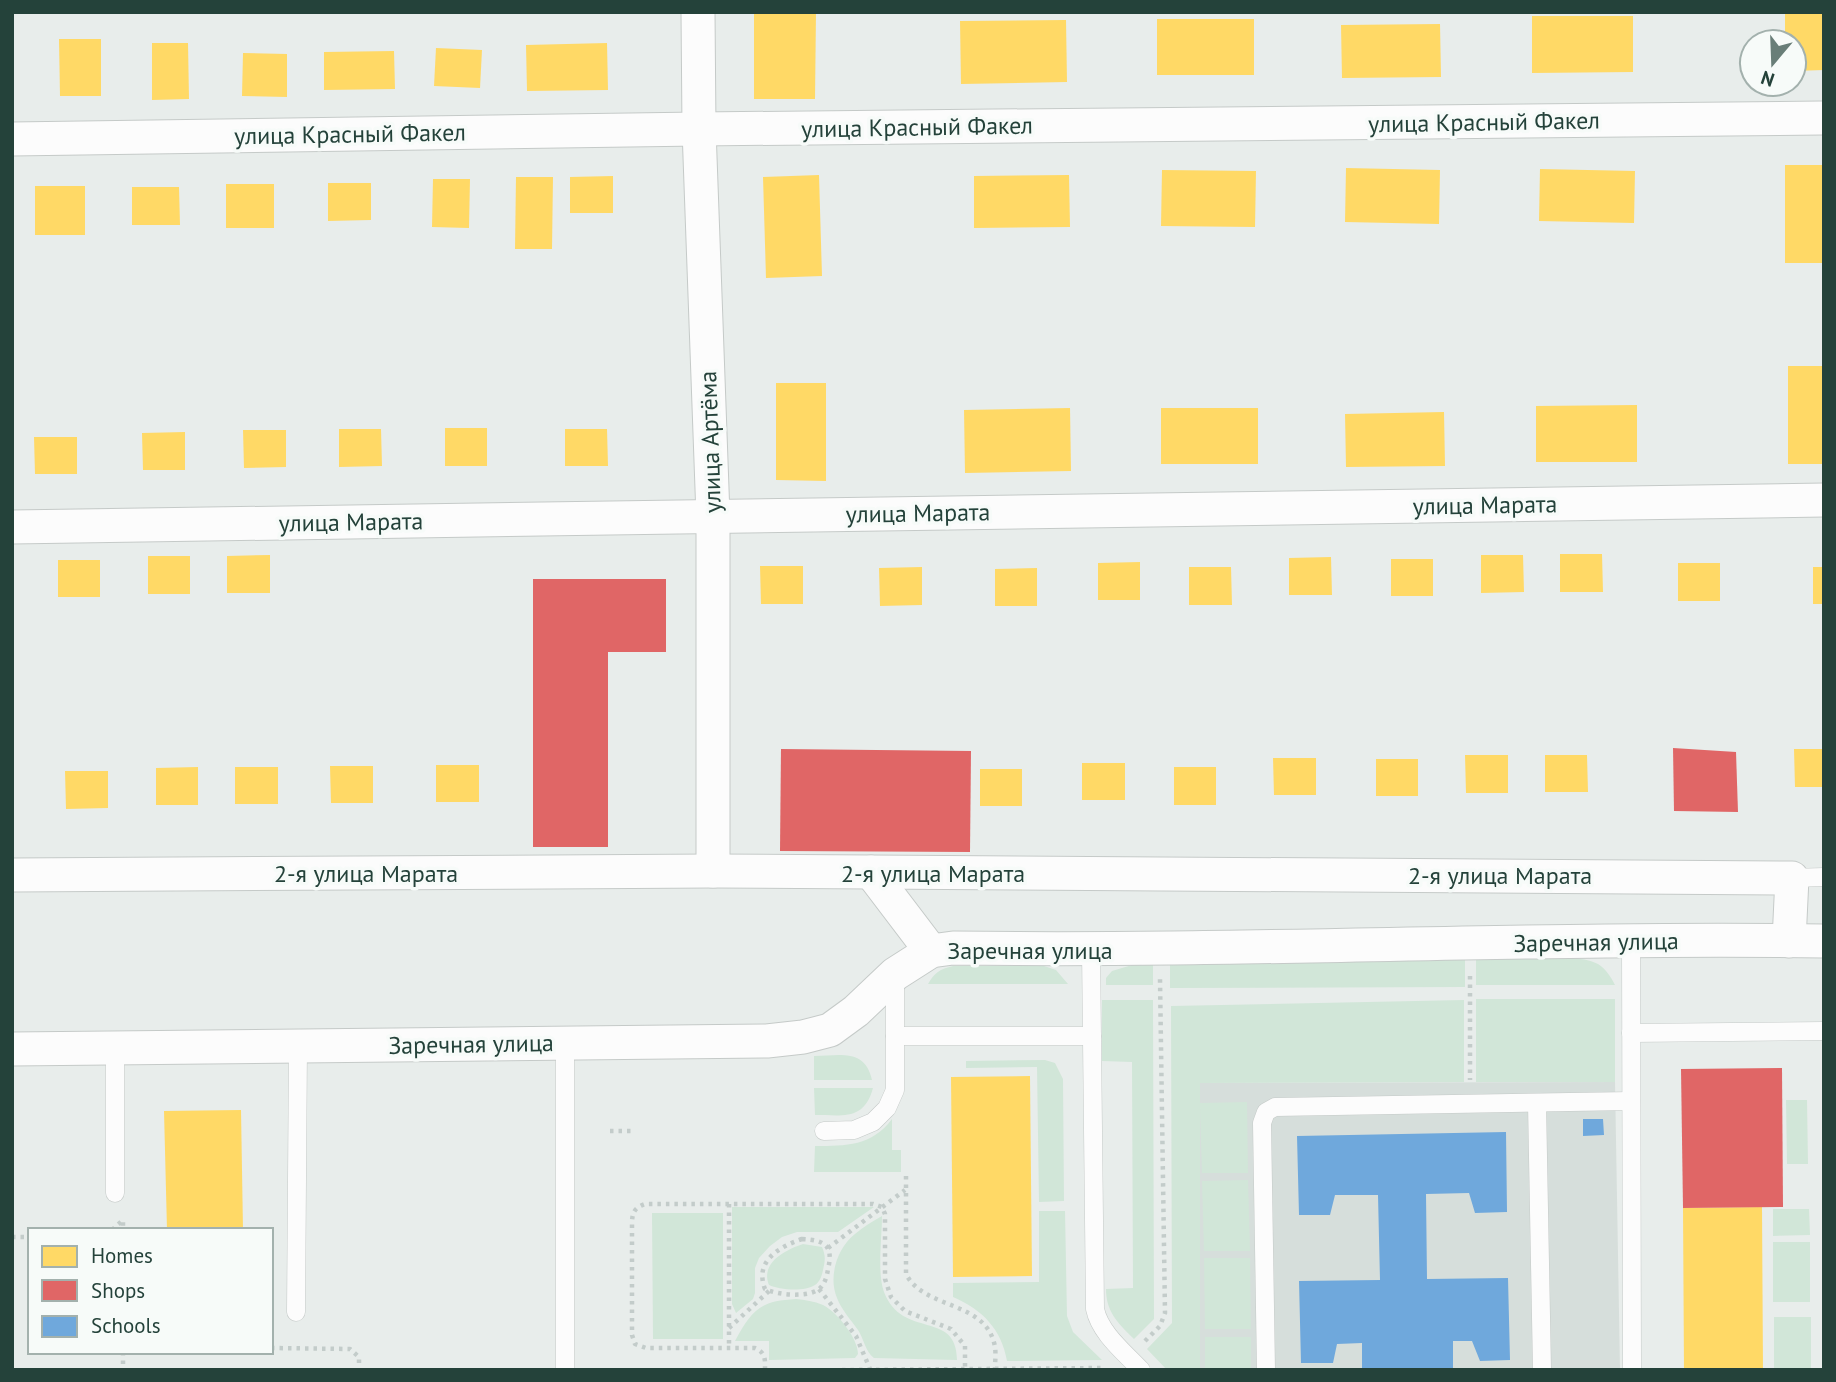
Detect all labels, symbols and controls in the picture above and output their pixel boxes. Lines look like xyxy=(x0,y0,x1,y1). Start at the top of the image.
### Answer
north arrow xyxy=(1738,28,1808,98)
text: N xyxy=(1758,66,1777,92)
street label: улица Красный Факел xyxy=(1368,104,1600,140)
street label: улица Красный Факел xyxy=(801,109,1033,145)
street label: улица Красный Факел xyxy=(234,116,466,152)
street label: улица Артёма xyxy=(692,370,728,514)
street label: улица Марата xyxy=(1412,488,1558,522)
street label: улица Марата xyxy=(845,496,991,530)
street label: улица Марата xyxy=(278,505,424,539)
street label: 2-я улица Марата xyxy=(274,858,458,889)
street label: 2-я улица Марата xyxy=(841,858,1025,889)
street label: 2-я улица Марата xyxy=(1408,860,1592,891)
street label: Заречная улица xyxy=(1513,925,1679,959)
street label: Заречная улица xyxy=(947,935,1113,966)
street label: Заречная улица xyxy=(388,1027,554,1061)
legend xyxy=(28,1228,273,1354)
text: Homes xyxy=(91,1242,153,1269)
text: Shops xyxy=(91,1277,145,1304)
text: Schools xyxy=(91,1312,161,1339)

